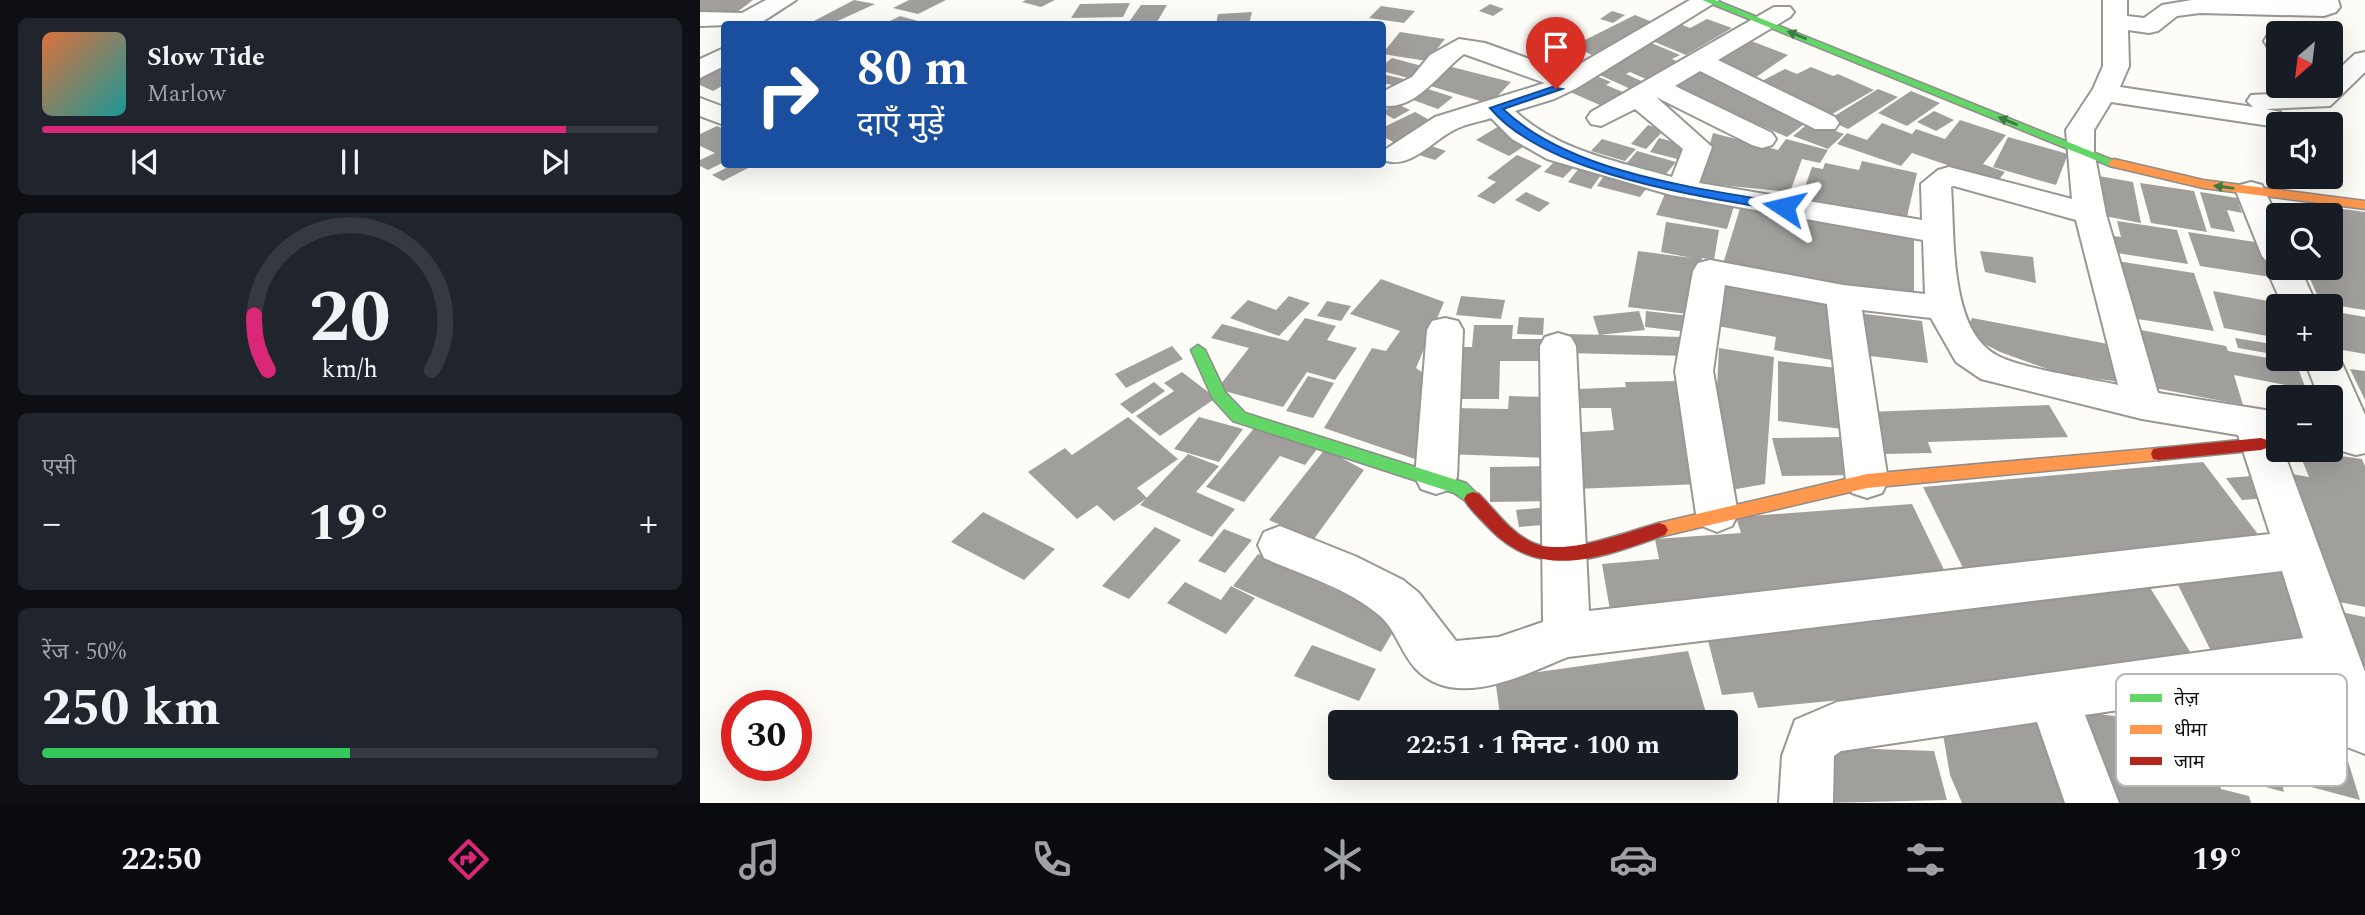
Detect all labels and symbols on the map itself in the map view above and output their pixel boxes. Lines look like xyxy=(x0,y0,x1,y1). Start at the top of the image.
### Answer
pin xyxy=(1526,17,1586,89)
north arrow xyxy=(2266,21,2343,98)
one-way arrow xyxy=(1787,29,1808,40)
one-way arrow xyxy=(1997,116,2018,127)
position arrow xyxy=(1747,170,1821,244)
one-way arrow xyxy=(2213,182,2235,193)
legend xyxy=(2116,674,2347,786)
text: तेज़ xyxy=(2174,685,2200,714)
speed limit sign: 30 xyxy=(721,690,812,781)
text: धीमा xyxy=(2174,716,2208,745)
text: जाम xyxy=(2174,748,2205,777)

